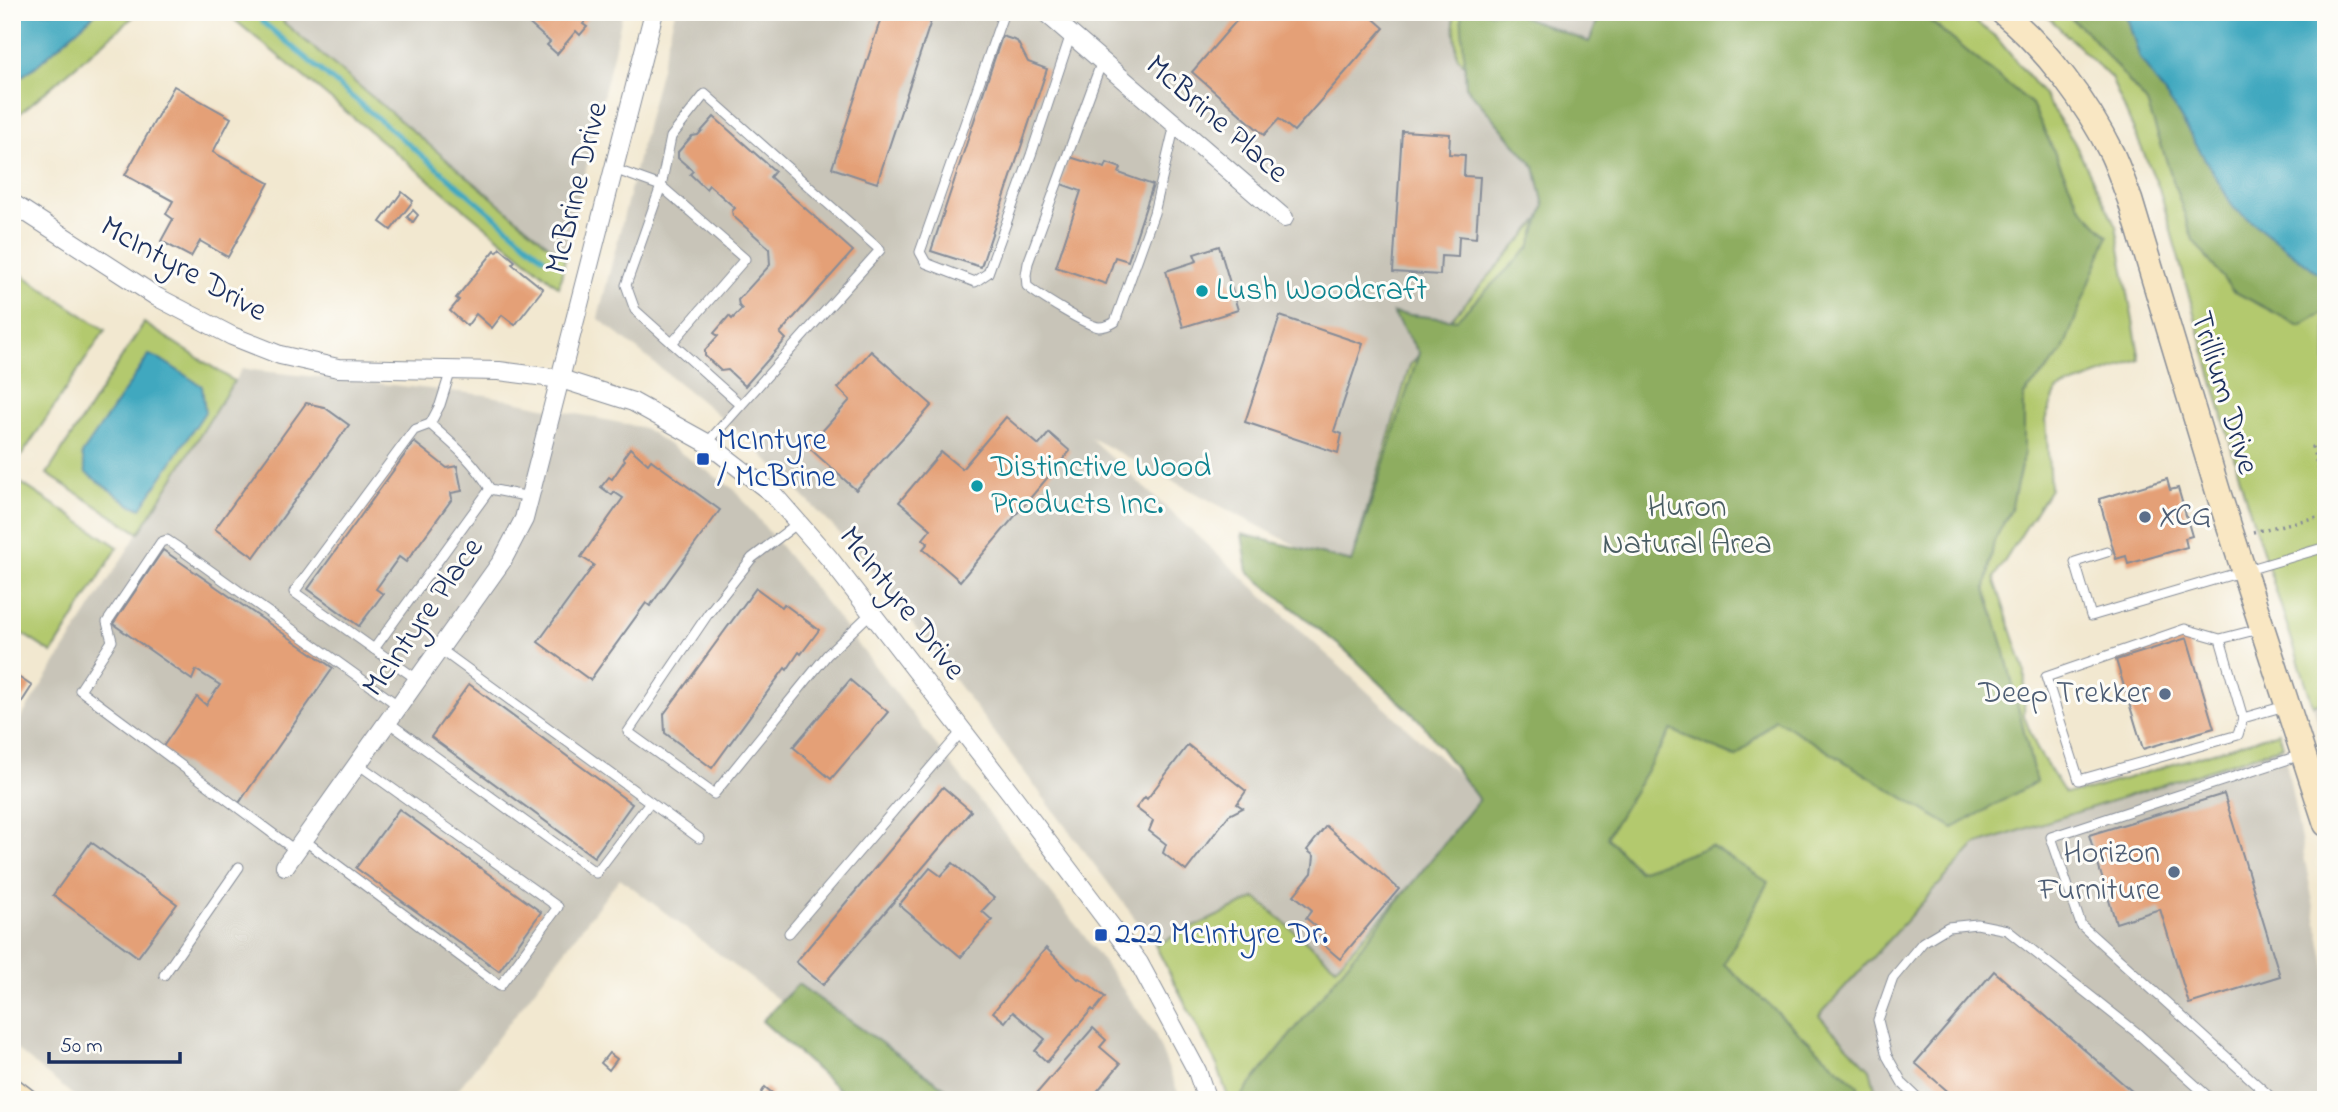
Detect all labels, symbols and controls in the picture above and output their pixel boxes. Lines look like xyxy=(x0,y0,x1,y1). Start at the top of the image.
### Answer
street label: McBrine Place xyxy=(1134,44,1299,196)
street label: McBrine Drive xyxy=(534,96,622,279)
street label: McIntyre Drive xyxy=(91,205,276,336)
place label: Lush Woodcraft xyxy=(1216,268,1428,315)
marker: Lush Woodcraft xyxy=(1194,283,1210,299)
street label: Trillium Drive xyxy=(2176,306,2270,481)
place label: McIntyre / McBrine xyxy=(717,418,837,502)
place label: Distinctive Wood Products Inc. xyxy=(990,445,1211,529)
marker: McIntyre / McBrine xyxy=(695,451,711,467)
marker: Distinctive Wood Products Inc. xyxy=(969,478,985,494)
park label: Huron Natural Area xyxy=(1602,485,1772,569)
place label: XCG xyxy=(2159,494,2212,541)
marker: XCG xyxy=(2137,509,2153,525)
street label: McIntyre Drive xyxy=(826,517,977,692)
street label: McIntyre Place xyxy=(352,528,497,707)
place label: Deep Trekker xyxy=(1978,671,2151,718)
marker: Deep Trekker xyxy=(2157,686,2173,702)
place label: Horizon Furniture xyxy=(2038,831,2161,915)
marker: Horizon Furniture xyxy=(2166,864,2182,880)
place label: 222 McIntyre Dr. xyxy=(1115,912,1328,959)
marker: 222 McIntyre Dr. xyxy=(1093,927,1109,943)
scale bar xyxy=(49,1021,180,1065)
text: 50 m xyxy=(60,1032,103,1062)

